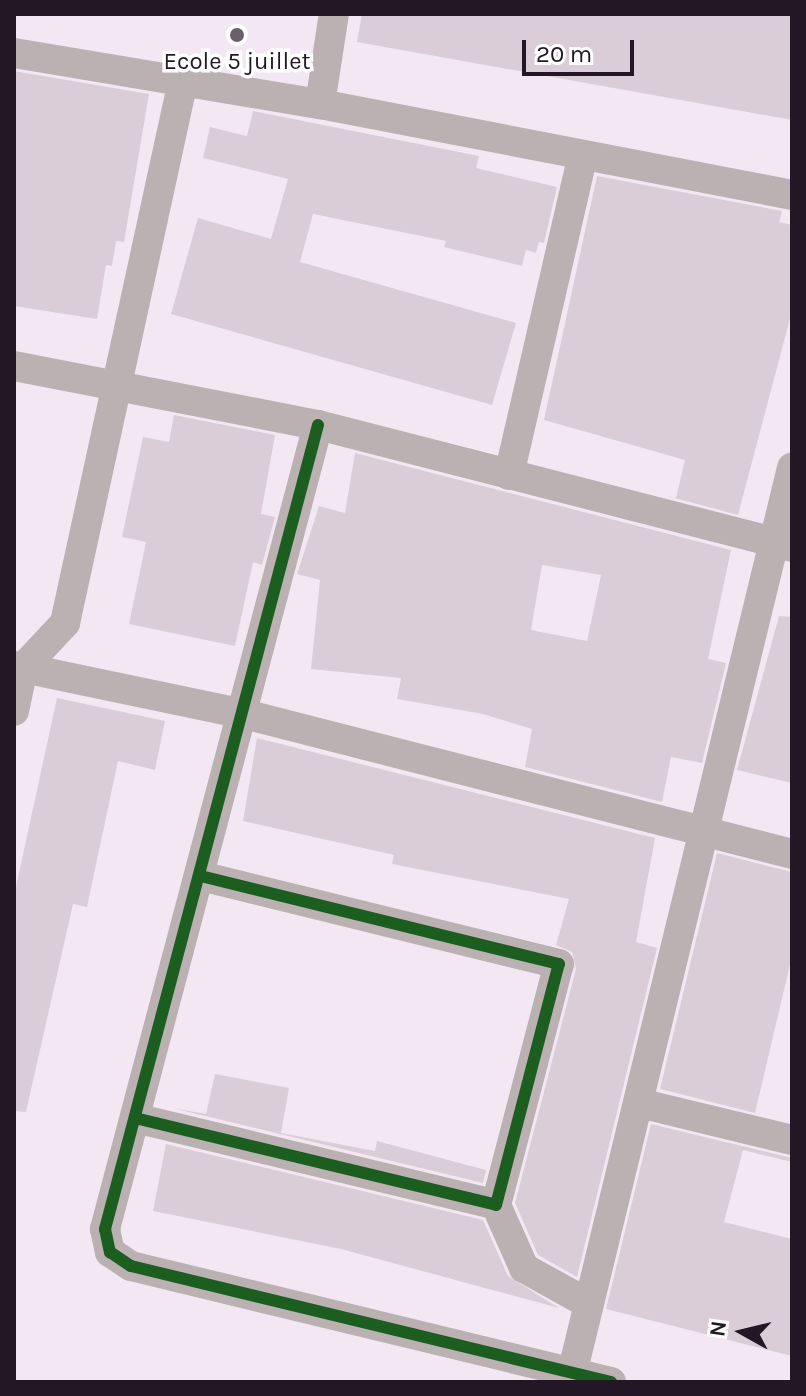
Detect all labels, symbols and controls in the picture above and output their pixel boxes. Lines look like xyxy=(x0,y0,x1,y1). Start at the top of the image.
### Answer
scale bar xyxy=(526,24,638,74)
marker: Ecole 5 juillet xyxy=(228,26,246,44)
text: 20 m xyxy=(536,40,592,68)
place label: Ecole 5 juillet xyxy=(164,48,310,76)
north arrow xyxy=(702,1292,782,1372)
text: N xyxy=(704,1319,732,1338)

